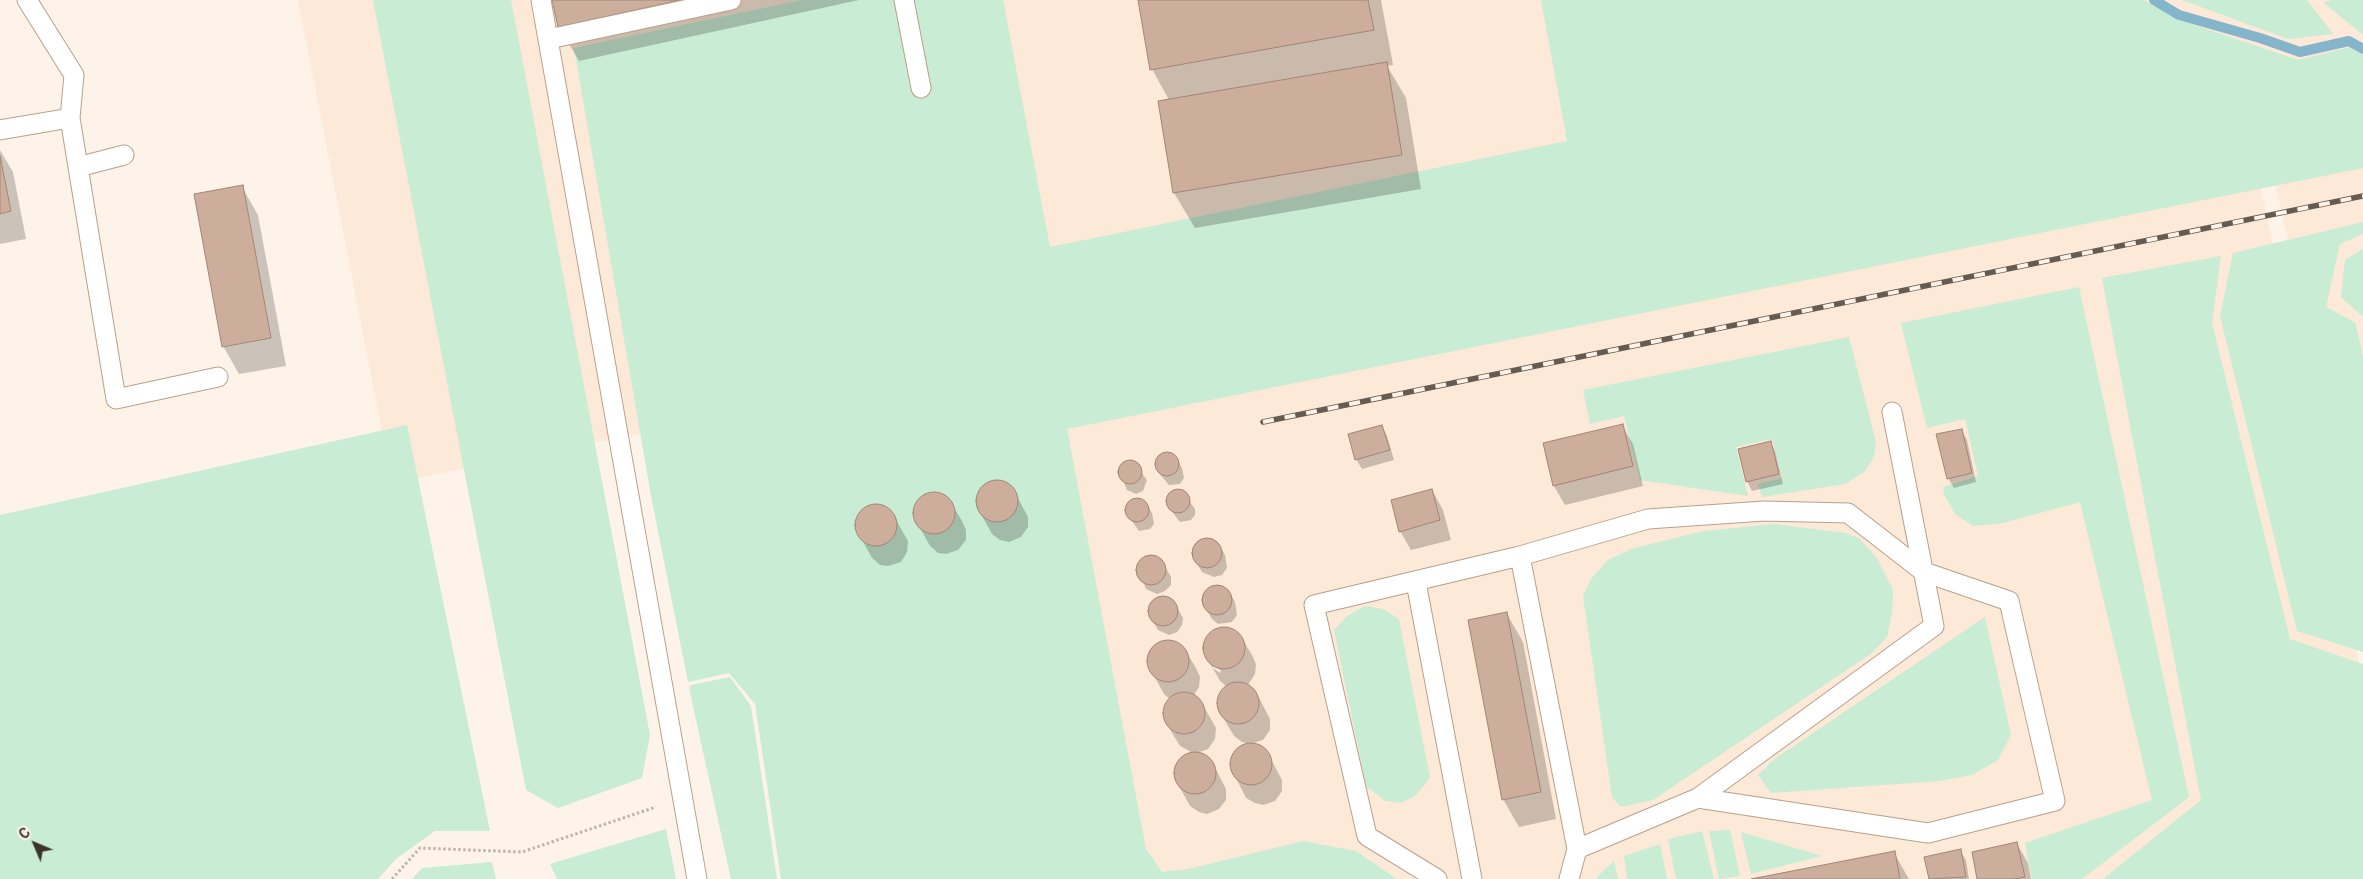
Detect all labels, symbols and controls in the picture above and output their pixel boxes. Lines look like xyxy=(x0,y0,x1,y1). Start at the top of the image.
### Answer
north arrow xyxy=(10,819,60,869)
text: С xyxy=(15,824,33,842)

